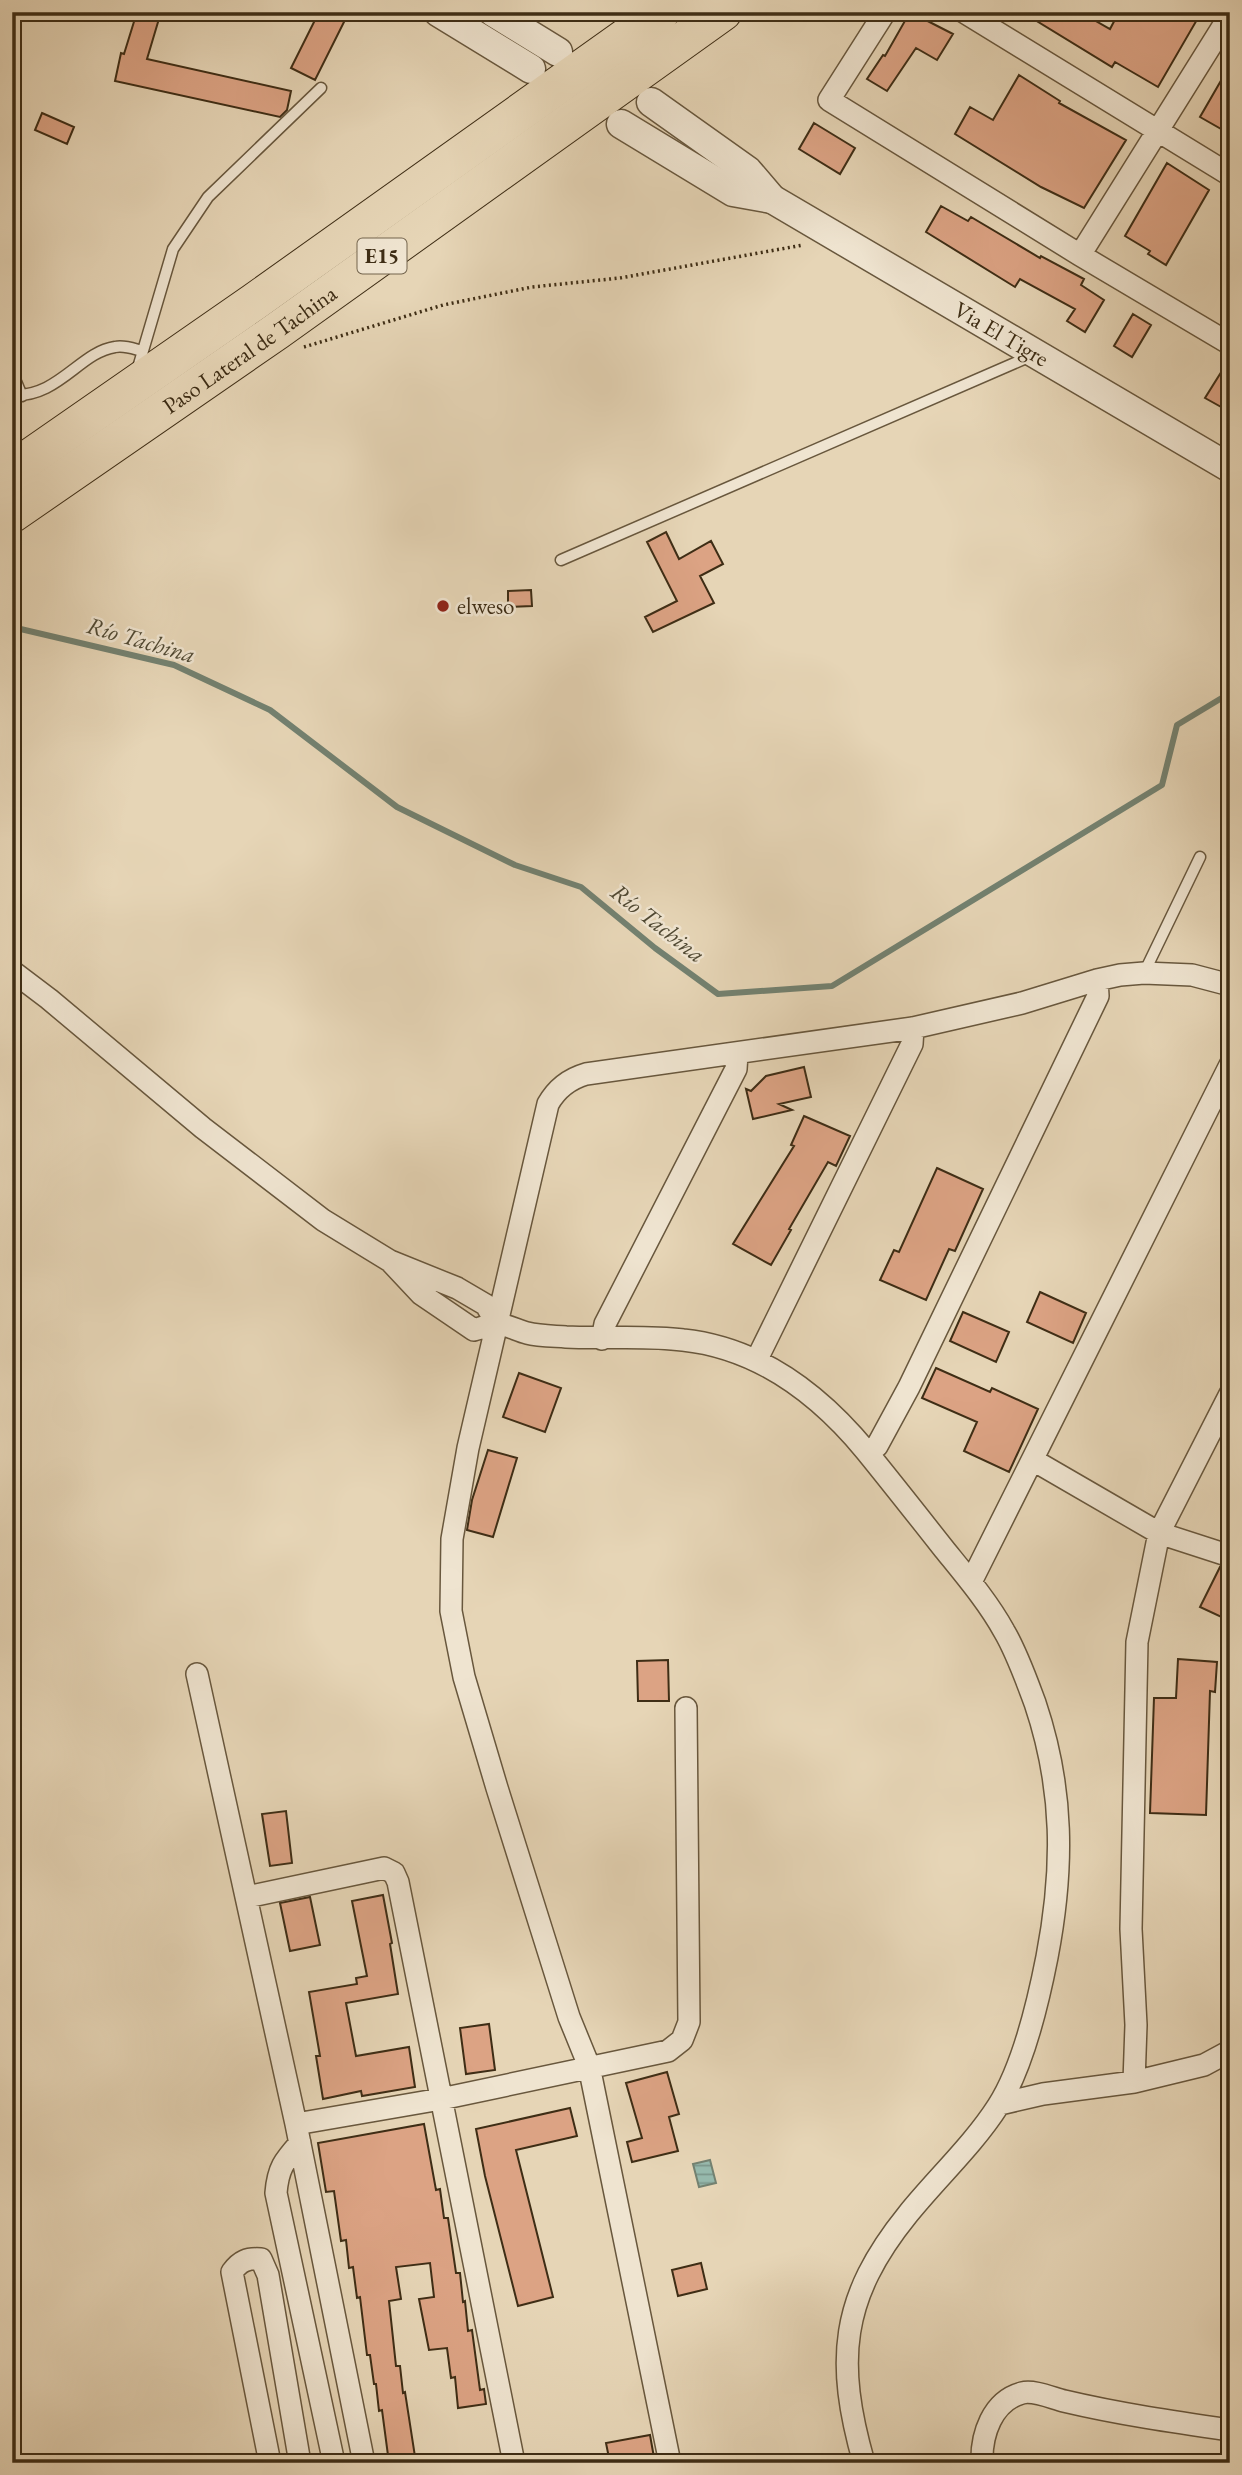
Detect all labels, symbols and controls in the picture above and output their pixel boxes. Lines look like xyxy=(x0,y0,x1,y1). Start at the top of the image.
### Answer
road number: E15 xyxy=(358,238,406,274)
street label: Paso Lateral de Tachina xyxy=(157,278,343,421)
street label: Via El Tigre xyxy=(948,294,1054,373)
place label: elweso xyxy=(457,591,514,621)
marker: elweso xyxy=(435,598,451,614)
water label: Río Tachina xyxy=(83,609,199,670)
water label: Río Tachina xyxy=(605,876,712,969)

